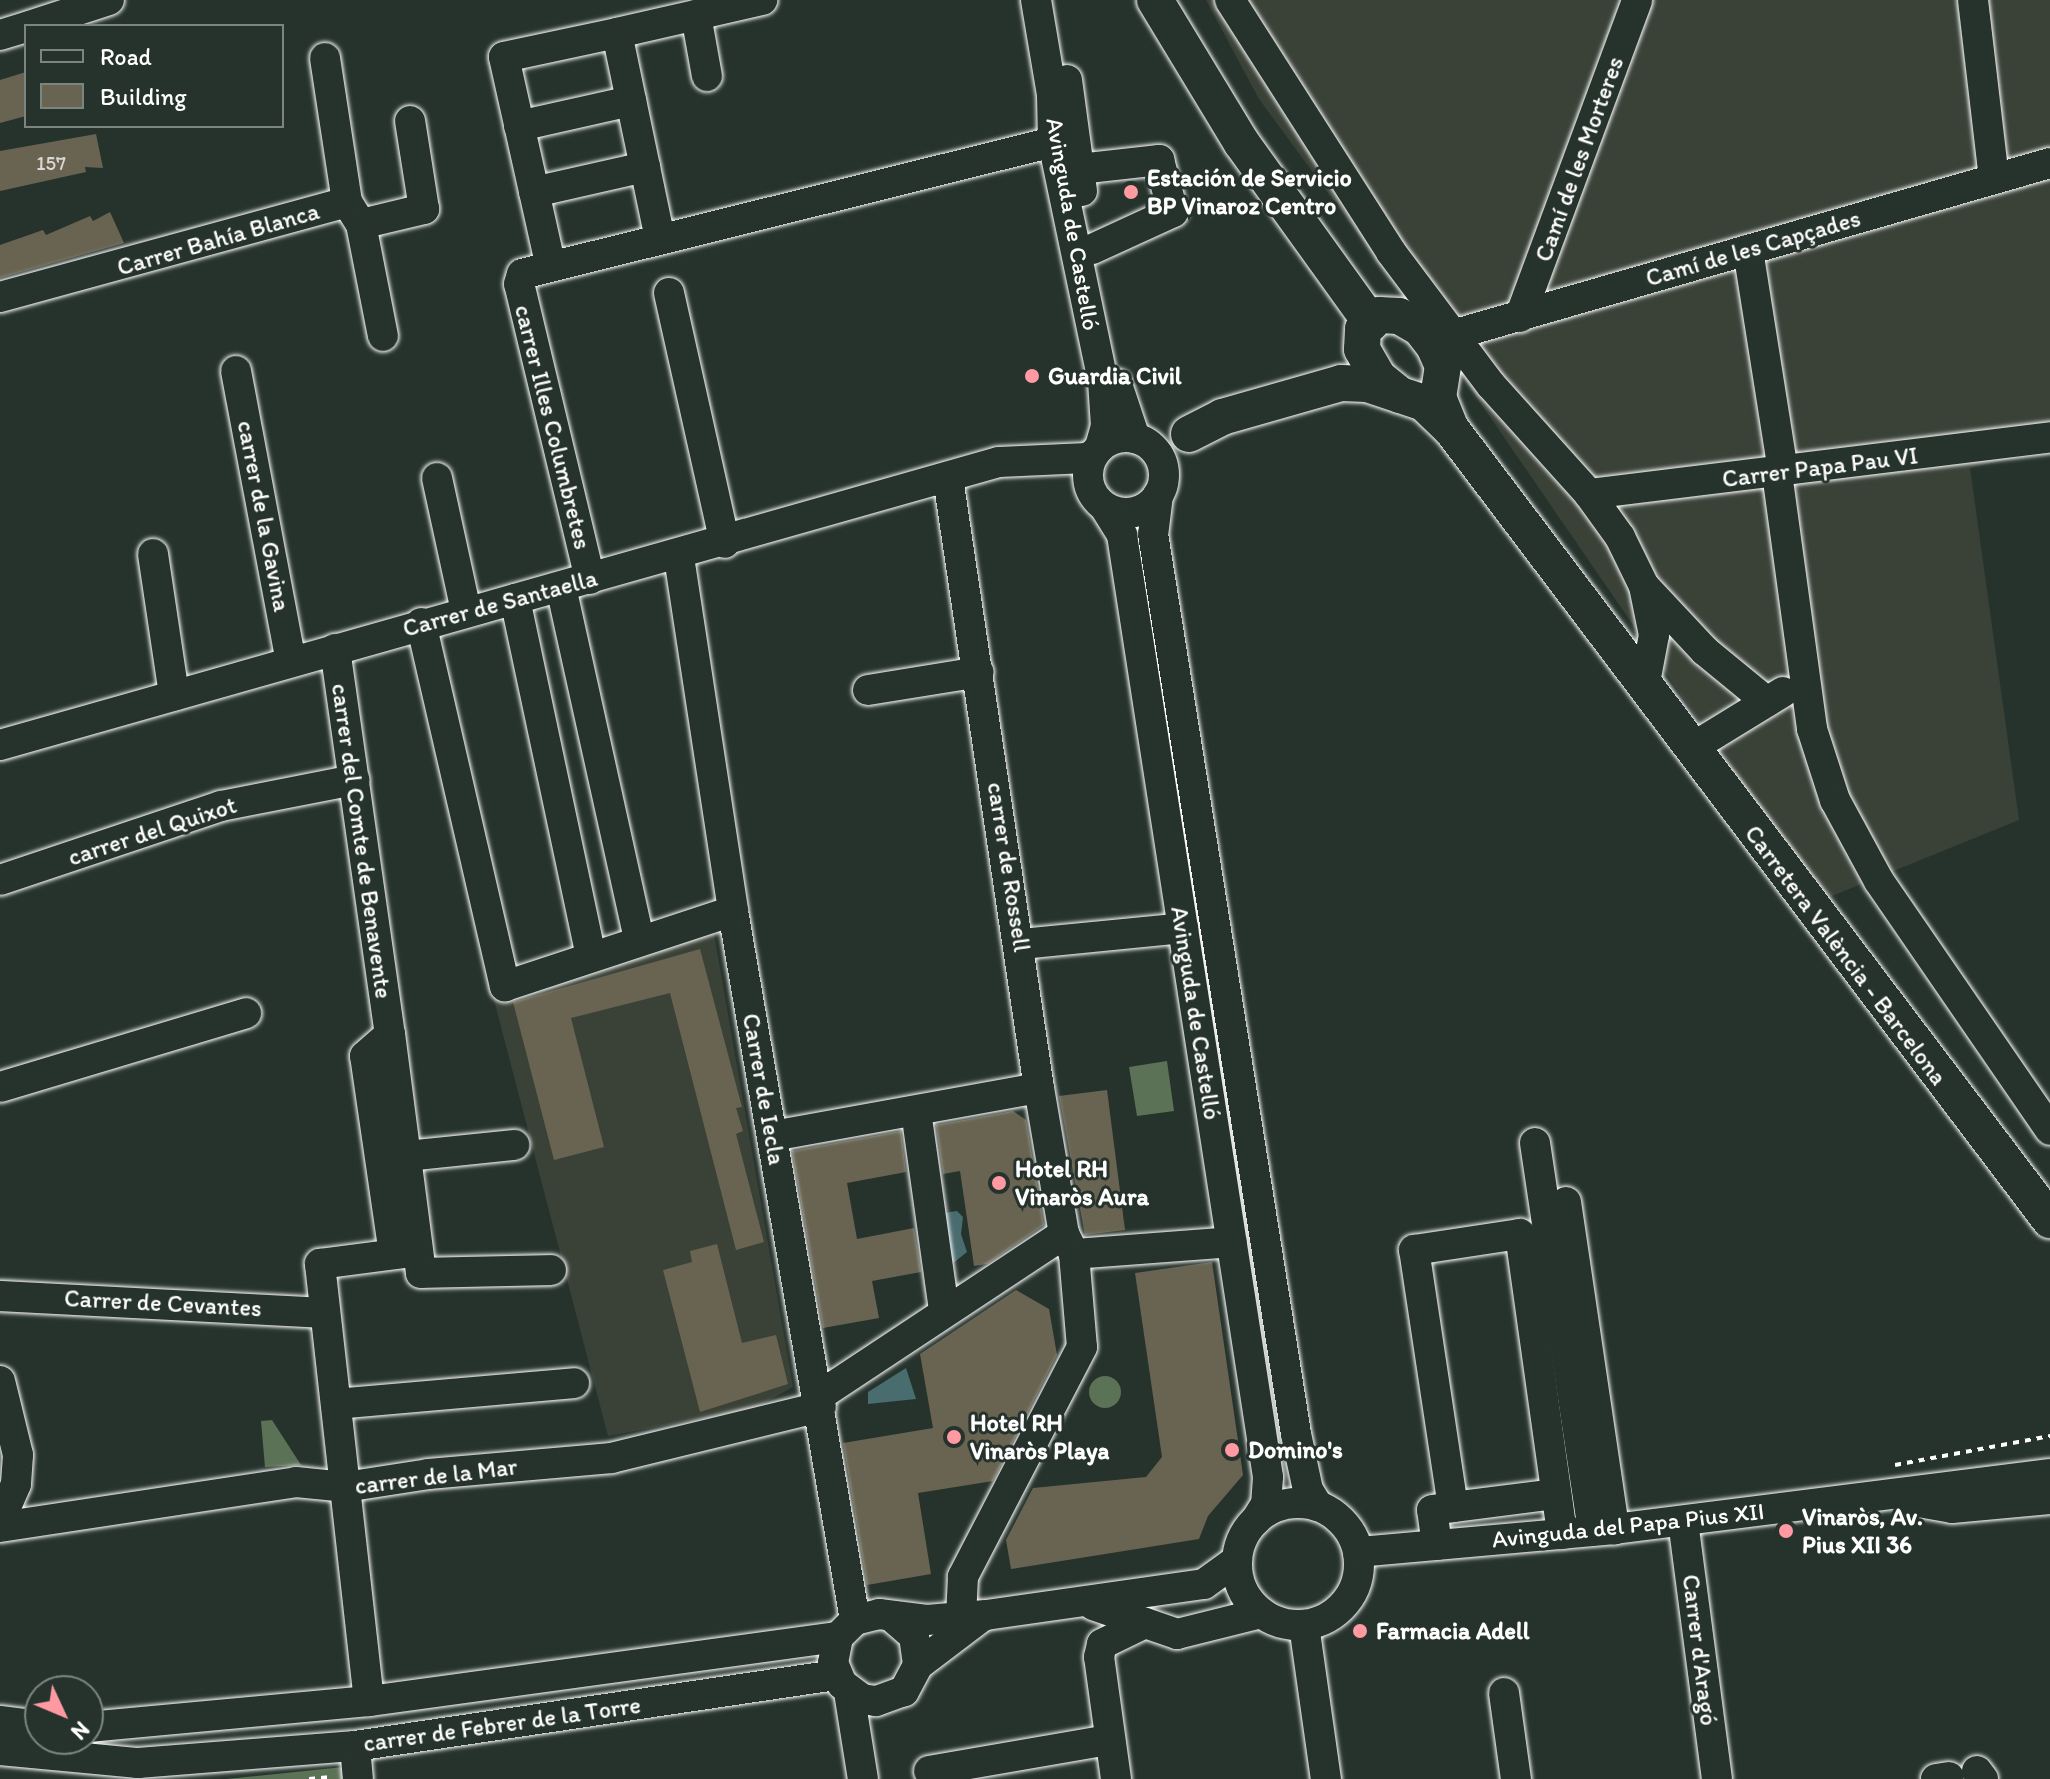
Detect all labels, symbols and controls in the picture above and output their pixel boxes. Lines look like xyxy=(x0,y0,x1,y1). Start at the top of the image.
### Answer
legend xyxy=(24,24,284,128)
text: Road xyxy=(100,42,152,71)
street label: Camí de les Morteres xyxy=(1528,52,1630,266)
text: Building xyxy=(100,82,187,111)
street label: Avinguda de Castelló xyxy=(1040,115,1106,333)
house number: 157 xyxy=(36,151,66,175)
place label: Estación de Servicio BP Vinaroz Centro xyxy=(1147,164,1352,220)
marker: Estación de Servicio BP Vinaroz Centro xyxy=(1122,183,1140,201)
street label: Carrer Bahía Blanca xyxy=(114,197,322,281)
street label: Camí de les Capçades xyxy=(1642,203,1864,293)
street label: carrer Illes Columbretes xyxy=(509,302,597,552)
place label: Guardia Civil xyxy=(1048,362,1182,390)
marker: Guardia Civil xyxy=(1023,367,1041,385)
street label: carrer de la Gavina xyxy=(231,418,297,614)
street label: Carrer Papa Pau VI xyxy=(1721,441,1919,493)
street label: Carrer de Santaella xyxy=(399,563,601,643)
street label: carrer del Comte de Benavente xyxy=(326,681,398,1001)
street label: carrer de Rossell xyxy=(981,780,1037,954)
street label: carrer del Quixot xyxy=(64,790,240,872)
street label: Carretera València - Barcelona xyxy=(1739,819,1953,1091)
street label: Avinguda de Castelló xyxy=(1165,904,1227,1122)
street label: Carrer de Iecla xyxy=(737,1011,791,1167)
place label: Hotel RH Vinaròs Aura xyxy=(1015,1155,1148,1211)
marker: Hotel RH Vinaròs Aura xyxy=(990,1174,1008,1192)
street label: Carrer de Cevantes xyxy=(64,1283,262,1323)
place label: Hotel RH Vinaròs Playa xyxy=(970,1409,1109,1465)
marker: Hotel RH Vinaròs Playa xyxy=(945,1428,963,1446)
place label: Domino's xyxy=(1248,1436,1343,1464)
marker: Domino's xyxy=(1223,1441,1241,1459)
street label: carrer de la Mar xyxy=(353,1452,519,1500)
street label: Avinguda del Papa Pius XII xyxy=(1491,1496,1765,1554)
place label: Vinaròs, Av. Pius XII 36 xyxy=(1802,1503,1923,1559)
marker: Vinaròs, Av. Pius XII 36 xyxy=(1777,1522,1795,1540)
street label: Carrer d'Aragó xyxy=(1676,1573,1724,1727)
place label: Farmacia Adell xyxy=(1376,1617,1529,1645)
marker: Farmacia Adell xyxy=(1351,1622,1369,1640)
north arrow xyxy=(24,1675,104,1755)
street label: carrer de Febrer de la Torre xyxy=(363,1690,641,1758)
text: N xyxy=(65,1716,95,1745)

